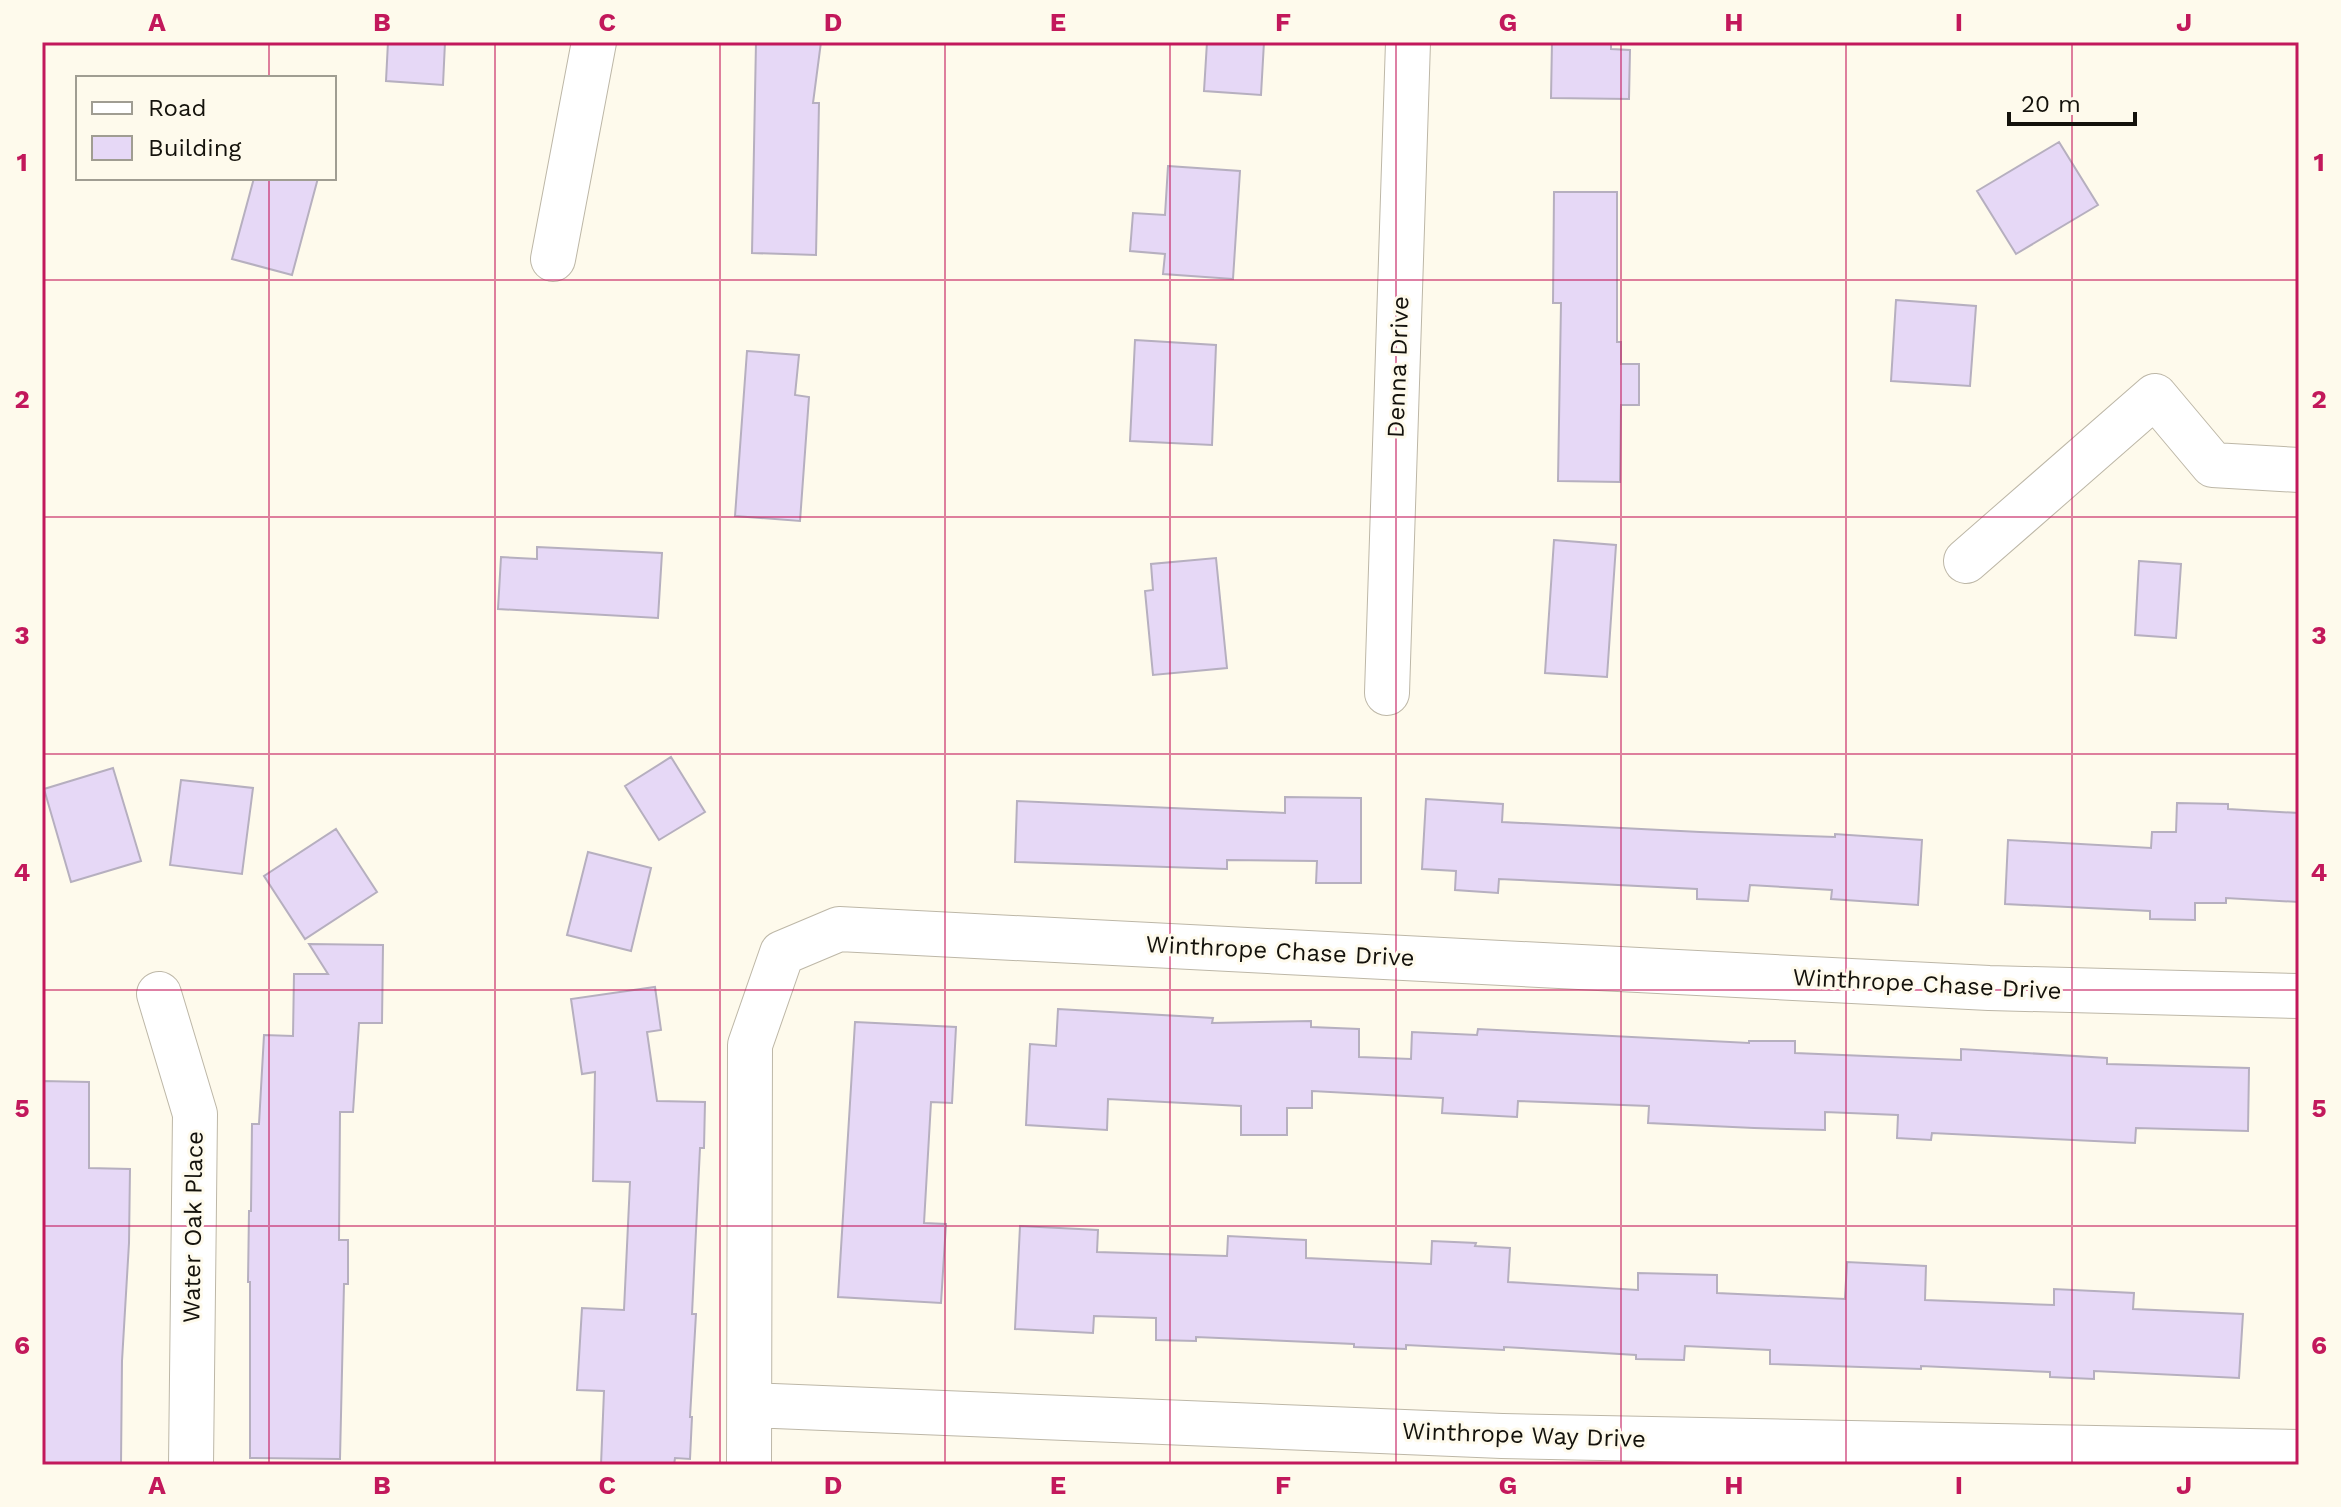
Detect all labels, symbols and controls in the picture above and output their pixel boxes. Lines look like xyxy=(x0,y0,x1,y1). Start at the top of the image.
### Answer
text: A xyxy=(148,7,166,37)
text: B xyxy=(373,7,391,37)
text: C xyxy=(598,7,616,37)
text: D xyxy=(824,7,842,37)
text: E xyxy=(1050,7,1066,37)
text: F xyxy=(1275,7,1291,37)
text: G xyxy=(1499,7,1517,37)
text: H xyxy=(1724,7,1744,37)
text: I xyxy=(1955,7,1963,37)
text: J xyxy=(2176,7,2192,37)
legend xyxy=(76,76,336,180)
scale bar xyxy=(2009,76,2135,126)
text: 20 m xyxy=(2021,90,2081,118)
text: Road xyxy=(148,94,207,122)
text: Building xyxy=(148,134,241,162)
text: 1 xyxy=(16,147,28,177)
text: 1 xyxy=(2313,147,2325,177)
street label: Denna Drive xyxy=(1382,296,1414,438)
text: 2 xyxy=(14,384,30,414)
text: 2 xyxy=(2311,384,2327,414)
text: 3 xyxy=(14,620,30,650)
text: 3 xyxy=(2311,620,2327,650)
text: 4 xyxy=(14,857,31,887)
text: 4 xyxy=(2311,857,2328,887)
street label: Winthrope Chase Drive xyxy=(1145,930,1415,972)
street label: Winthrope Chase Drive xyxy=(1792,963,2062,1005)
text: 5 xyxy=(14,1093,30,1123)
text: 5 xyxy=(2311,1093,2327,1123)
street label: Water Oak Place xyxy=(177,1131,209,1323)
text: 6 xyxy=(14,1330,30,1360)
text: 6 xyxy=(2311,1330,2327,1360)
street label: Winthrope Way Drive xyxy=(1402,1417,1646,1453)
text: A xyxy=(148,1470,166,1500)
text: B xyxy=(373,1470,391,1500)
text: C xyxy=(598,1470,616,1500)
text: D xyxy=(824,1470,842,1500)
text: E xyxy=(1050,1470,1066,1500)
text: F xyxy=(1275,1470,1291,1500)
text: G xyxy=(1499,1470,1517,1500)
text: H xyxy=(1724,1470,1744,1500)
text: I xyxy=(1955,1470,1963,1500)
text: J xyxy=(2176,1470,2192,1500)

